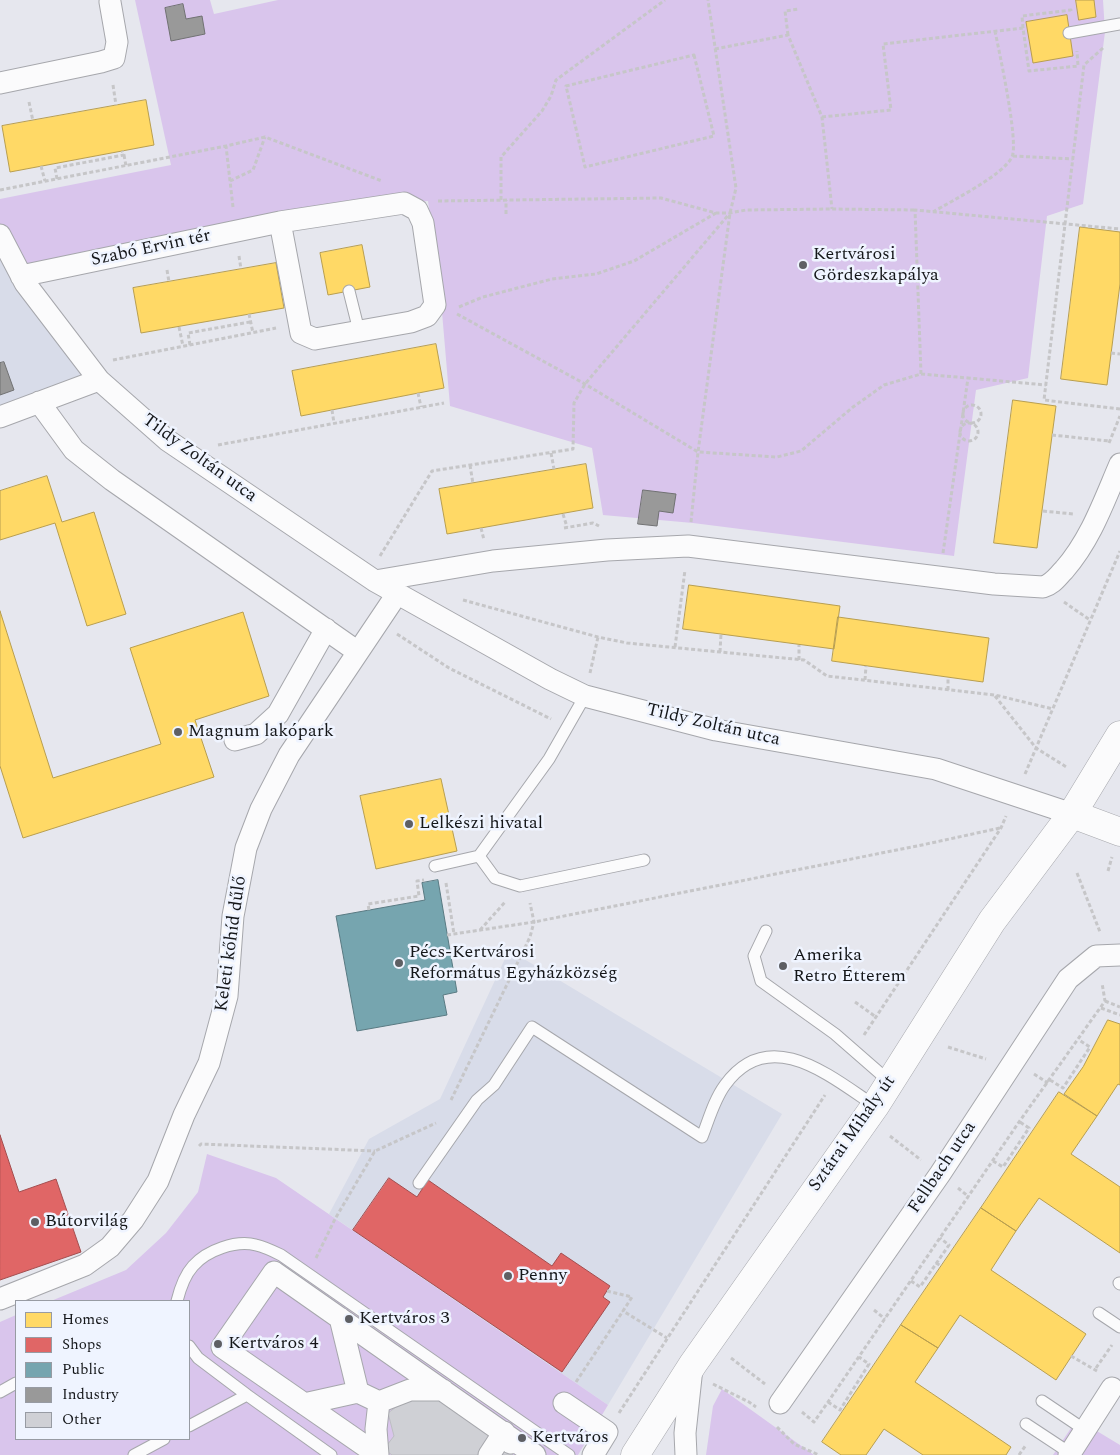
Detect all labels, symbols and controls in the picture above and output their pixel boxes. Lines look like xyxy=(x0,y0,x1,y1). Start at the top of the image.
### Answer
street label: Szabó Ervin tér xyxy=(89,226,213,272)
place label: Kertvárosi Gördeszkapálya xyxy=(813,244,939,286)
marker: Kertvárosi Gördeszkapálya xyxy=(797,259,809,271)
street label: Tildy Zoltán utca xyxy=(137,410,261,508)
street label: Tildy Zoltán utca xyxy=(644,700,782,752)
place label: Magnum lakópark xyxy=(188,721,334,743)
marker: Magnum lakópark xyxy=(172,726,184,738)
place label: Lelkészi hivatal xyxy=(419,813,543,835)
marker: Lelkészi hivatal xyxy=(403,818,415,830)
street label: Keleti kőhíd dűlő xyxy=(212,875,252,1013)
place label: Pécs-Kertvárosi Református Egyházközség xyxy=(409,942,617,984)
place label: Amerika Retro Étterem xyxy=(793,945,906,988)
marker: Pécs-Kertvárosi Református Egyházközség xyxy=(393,957,405,969)
marker: Amerika Retro Étterem xyxy=(777,960,789,972)
street label: Sztárai Mihály út xyxy=(805,1072,901,1196)
street label: Fellbach utca xyxy=(904,1118,982,1218)
place label: Bútorvilág xyxy=(45,1211,128,1233)
marker: Bútorvilág xyxy=(29,1216,41,1228)
place label: Penny xyxy=(518,1265,567,1287)
marker: Penny xyxy=(502,1270,514,1282)
legend xyxy=(15,1300,190,1440)
text: Homes xyxy=(62,1308,109,1331)
place label: Kertváros 3 xyxy=(359,1308,449,1330)
marker: Kertváros 3 xyxy=(343,1313,355,1325)
text: Shops xyxy=(62,1333,102,1356)
place label: Kertváros 4 xyxy=(228,1333,318,1355)
marker: Kertváros 4 xyxy=(212,1338,224,1350)
text: Public xyxy=(62,1358,105,1381)
text: Industry xyxy=(62,1383,118,1406)
text: Other xyxy=(62,1408,101,1431)
place label: Kertváros xyxy=(532,1427,609,1449)
marker: Kertváros xyxy=(516,1432,528,1444)

